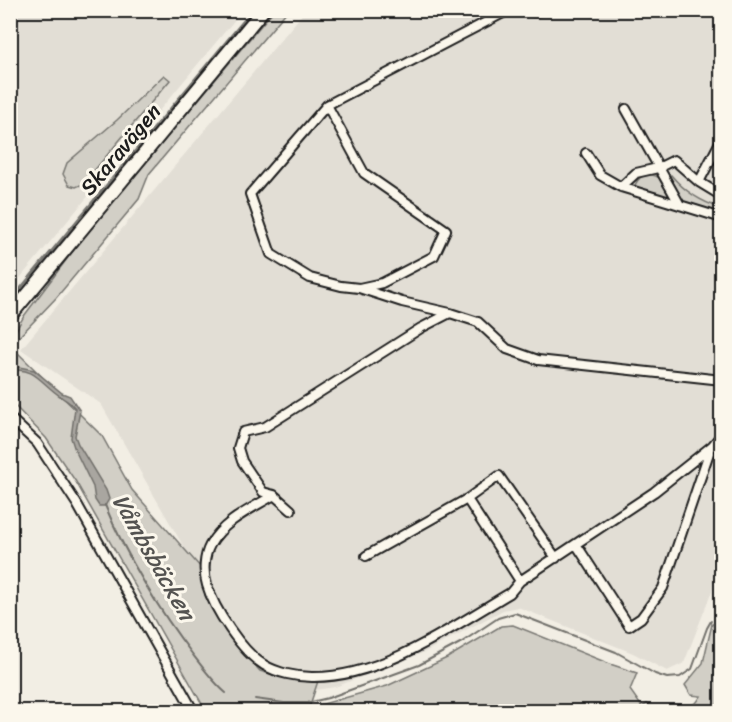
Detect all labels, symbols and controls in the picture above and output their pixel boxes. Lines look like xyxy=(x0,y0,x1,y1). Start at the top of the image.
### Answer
street label: Skaravägen xyxy=(70,94,171,205)
water label: Våmbsbäcken xyxy=(101,485,209,631)

